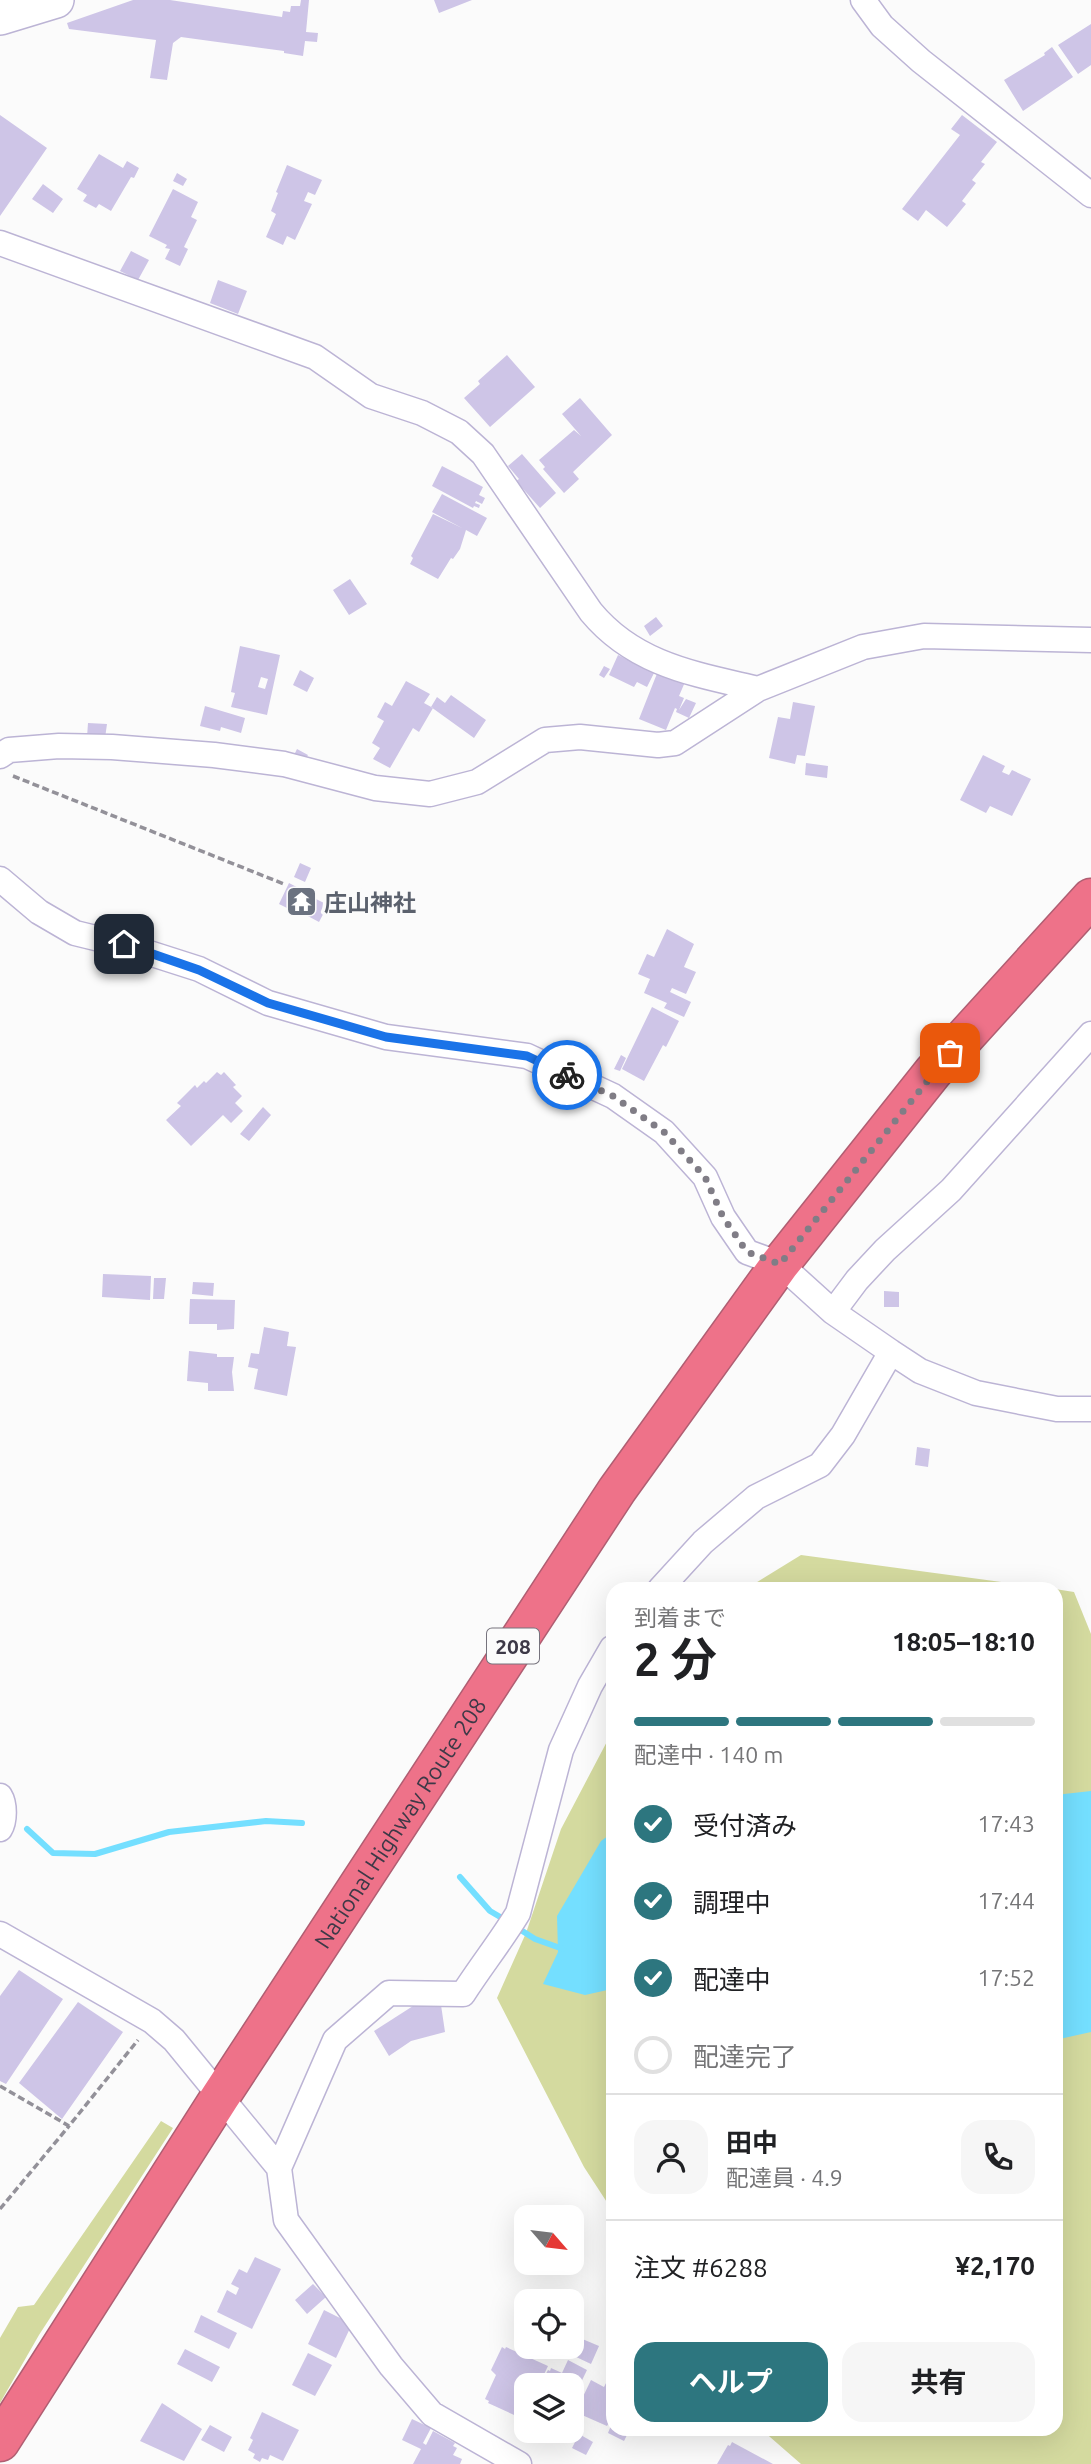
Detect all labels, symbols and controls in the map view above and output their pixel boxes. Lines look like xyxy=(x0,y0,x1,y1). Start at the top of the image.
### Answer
temple icon: 庄山神社 xyxy=(284,885,318,919)
place label: 庄山神社 xyxy=(324,890,416,915)
pin xyxy=(94,914,154,974)
icon: home xyxy=(105,925,143,963)
pin xyxy=(920,1023,980,1083)
icon: bag xyxy=(931,1034,969,1072)
courier xyxy=(532,1040,602,1110)
icon: bike xyxy=(548,1056,586,1094)
text: 到着まで xyxy=(634,1605,726,1630)
text: 18:05–18:10 xyxy=(892,1627,1035,1656)
road number: 208 xyxy=(487,1628,539,1664)
text: 2 分 xyxy=(634,1633,717,1685)
street label: National Highway Route 208 xyxy=(309,1693,490,1952)
text: 配達中 · 140 m xyxy=(634,1742,783,1767)
icon: check xyxy=(634,1805,672,1843)
text: 受付済み xyxy=(693,1811,797,1840)
text: 17:43 xyxy=(977,1811,1035,1836)
icon: check xyxy=(634,1882,672,1920)
text: 調理中 xyxy=(693,1888,771,1917)
text: 17:44 xyxy=(977,1888,1035,1913)
icon: check xyxy=(634,1959,672,1997)
text: 配達中 xyxy=(693,1965,771,1994)
text: 17:52 xyxy=(977,1965,1035,1990)
text: 配達完了 xyxy=(693,2042,797,2071)
button: person xyxy=(634,2120,708,2194)
button: phone xyxy=(961,2120,1035,2194)
text: 田中 xyxy=(726,2128,778,2157)
text: 配達員 · 4.9 xyxy=(726,2165,843,2190)
north arrow xyxy=(514,2205,584,2275)
map controls xyxy=(514,2205,584,2443)
text: ¥2,170 xyxy=(955,2251,1035,2280)
text: 注文 #6288 xyxy=(634,2253,768,2282)
button: locate xyxy=(514,2289,584,2359)
button: ヘルプ xyxy=(634,2342,828,2422)
button: 共有 xyxy=(842,2342,1035,2422)
button: layers xyxy=(514,2373,584,2443)

